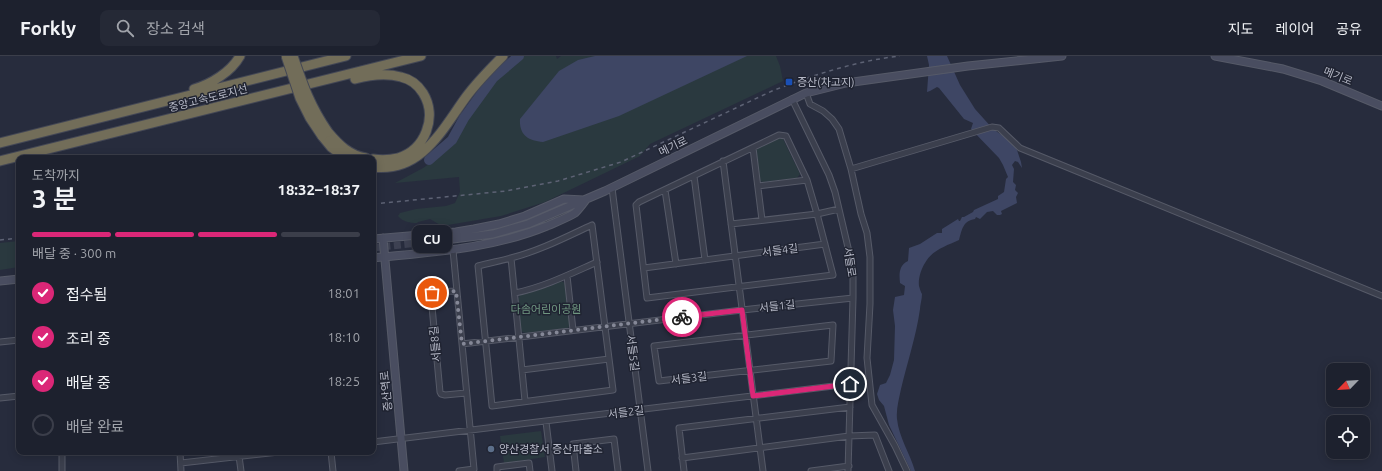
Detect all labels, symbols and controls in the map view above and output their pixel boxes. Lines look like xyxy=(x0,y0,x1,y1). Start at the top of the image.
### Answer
search box xyxy=(100,10,380,46)
text: Forkly xyxy=(20,17,76,39)
icon: search xyxy=(114,17,136,39)
text: 장소 검색 xyxy=(146,20,205,37)
text: 지도 xyxy=(1228,21,1254,37)
text: 레이어 xyxy=(1276,21,1314,37)
text: 공유 xyxy=(1336,21,1362,37)
street label: 메기로 xyxy=(1322,65,1354,87)
place label: 증산(차고지) xyxy=(797,76,855,89)
marker: 증산(차고지) xyxy=(784,77,794,87)
street label: 중앙고속도로지선 xyxy=(167,82,249,114)
street label: 메기로 xyxy=(657,134,689,158)
text: 도착까지 xyxy=(32,168,80,182)
text: 18:32–18:37 xyxy=(277,181,360,198)
text: 3 분 xyxy=(32,184,77,213)
callout: CU xyxy=(412,225,452,253)
text: CU xyxy=(423,232,441,246)
street label: 서들4길 xyxy=(761,242,799,258)
text: 배달 중 · 300 m xyxy=(32,246,116,260)
street label: 서들로 xyxy=(842,246,858,278)
pin xyxy=(415,276,449,310)
icon: check xyxy=(32,282,54,304)
icon: bag xyxy=(421,282,443,304)
text: 접수됨 xyxy=(66,286,107,303)
text: 18:01 xyxy=(327,286,360,300)
courier xyxy=(662,297,702,337)
street label: 서들1길 xyxy=(758,298,796,314)
park label: 다솜어린이공원 xyxy=(511,303,581,315)
icon: bike xyxy=(671,306,693,328)
street label: 서들8길 xyxy=(427,325,443,363)
icon: check xyxy=(32,326,54,348)
text: 조리 중 xyxy=(66,330,111,347)
text: 18:10 xyxy=(327,330,360,344)
street label: 서들5길 xyxy=(625,334,641,372)
north arrow xyxy=(1326,363,1370,407)
map controls xyxy=(1326,363,1370,459)
pin xyxy=(833,367,867,401)
icon: check xyxy=(32,370,54,392)
street label: 증산역로 xyxy=(378,370,394,412)
street label: 서들3길 xyxy=(670,370,708,386)
icon: home xyxy=(839,373,861,395)
text: 배달 중 xyxy=(66,374,111,391)
text: 18:25 xyxy=(327,374,360,388)
street label: 서들2길 xyxy=(607,404,645,420)
button: locate xyxy=(1326,415,1370,459)
text: 배달 완료 xyxy=(66,418,125,435)
place label: 양산경찰서 증산파출소 xyxy=(499,443,603,455)
marker: 양산경찰서 증산파출소 xyxy=(486,444,496,454)

